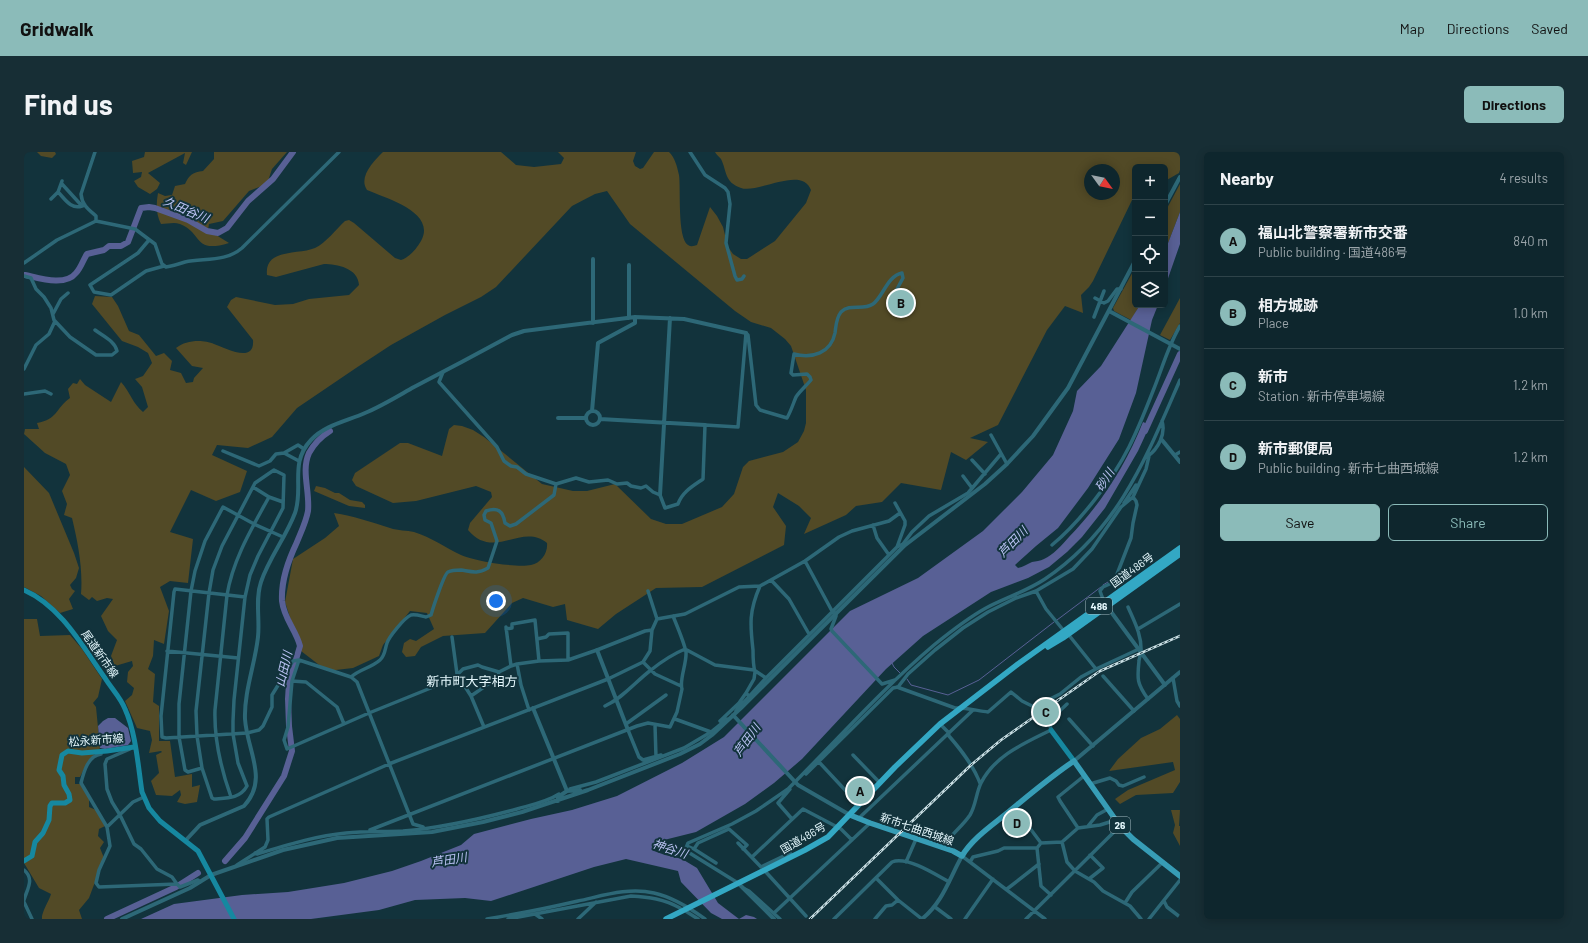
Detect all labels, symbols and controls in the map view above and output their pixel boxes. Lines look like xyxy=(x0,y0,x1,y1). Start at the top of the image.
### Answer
text: Gridwalk xyxy=(20,17,94,40)
text: Map xyxy=(1400,20,1425,37)
text: Directions xyxy=(1447,20,1509,37)
text: Saved xyxy=(1531,20,1568,37)
button: Directions xyxy=(1464,86,1564,123)
text: Find us xyxy=(24,87,113,121)
north arrow xyxy=(1084,164,1120,200)
map controls xyxy=(1132,164,1168,308)
button: + xyxy=(1132,164,1168,200)
text: Nearby xyxy=(1220,168,1274,188)
text: 4 results xyxy=(1500,170,1548,186)
water label: 久田谷川 xyxy=(162,193,213,226)
button: − xyxy=(1132,200,1168,236)
text: 福山北警察署新市交番 xyxy=(1258,223,1408,241)
text: A xyxy=(1229,233,1237,249)
text: 840 m xyxy=(1513,233,1548,249)
button: locate xyxy=(1132,236,1168,272)
text: Public building · 国道486号 xyxy=(1258,244,1408,260)
button: layers xyxy=(1132,272,1168,308)
pin: B xyxy=(888,288,914,318)
text: 相方城跡 xyxy=(1258,296,1318,314)
text: B xyxy=(1229,305,1237,321)
text: 1.0 km xyxy=(1513,305,1548,321)
text: Place xyxy=(1258,315,1289,331)
text: 新市 xyxy=(1258,367,1288,385)
text: C xyxy=(1229,377,1237,393)
text: 1.2 km xyxy=(1513,377,1548,393)
text: Station · 新市停車場線 xyxy=(1258,388,1385,404)
text: 新市郵便局 xyxy=(1258,439,1333,457)
text: D xyxy=(1229,449,1237,465)
text: 1.2 km xyxy=(1513,449,1548,465)
text: Public building · 新市七曲西城線 xyxy=(1258,460,1439,476)
water label: 砂川 xyxy=(1092,464,1118,493)
button: Save xyxy=(1220,504,1380,541)
button: Share xyxy=(1388,504,1548,541)
water label: 芦田川 xyxy=(995,522,1031,559)
street label: 国道486号 xyxy=(1107,550,1156,590)
your location xyxy=(486,591,506,611)
road number: 486 xyxy=(1086,598,1112,614)
street label: 尾道新市線 xyxy=(79,627,122,680)
water label: 山田川 xyxy=(272,648,294,688)
district label: 新市町大字相方 xyxy=(426,673,518,689)
pin: C xyxy=(1033,697,1059,727)
water label: 芦田川 xyxy=(730,719,764,758)
street label: 松永新市線 xyxy=(68,731,124,748)
pin: A xyxy=(847,776,873,806)
pin: D xyxy=(1004,808,1030,838)
street label: 新市七曲西城線 xyxy=(879,810,956,847)
road number: 26 xyxy=(1110,817,1130,833)
street label: 国道486号 xyxy=(778,819,828,856)
water label: 神谷川 xyxy=(651,836,691,861)
water label: 芦田川 xyxy=(430,849,470,869)

